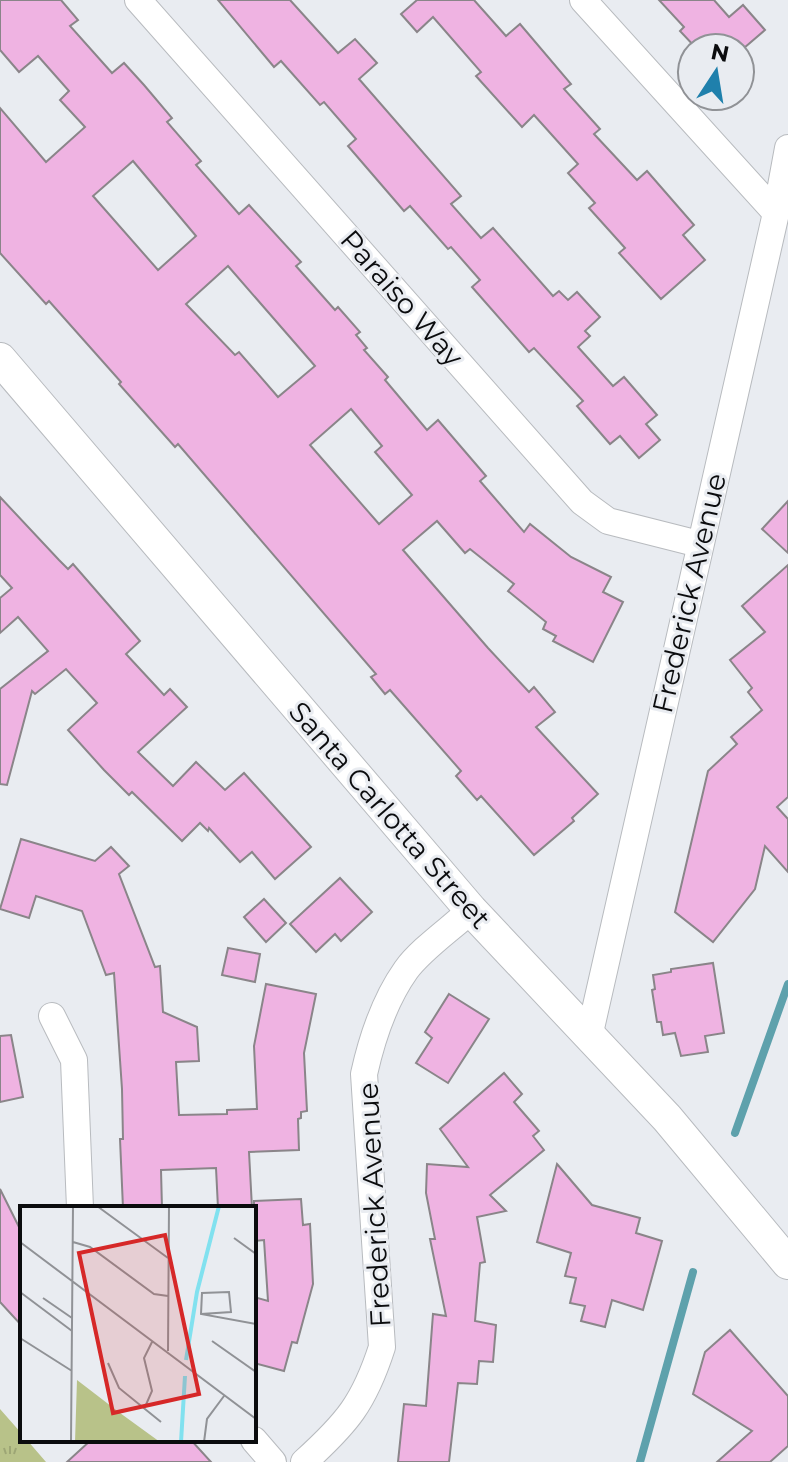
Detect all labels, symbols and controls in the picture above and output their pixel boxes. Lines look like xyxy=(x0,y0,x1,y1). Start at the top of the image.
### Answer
north arrow xyxy=(676,32,756,112)
text: N xyxy=(709,38,732,68)
street label: Paraiso Way xyxy=(334,223,471,374)
street label: Frederick Avenue xyxy=(645,470,733,716)
street label: Santa Carlotta Street xyxy=(282,694,498,936)
street label: Frederick Avenue xyxy=(351,1082,397,1328)
inset map xyxy=(20,1206,256,1442)

